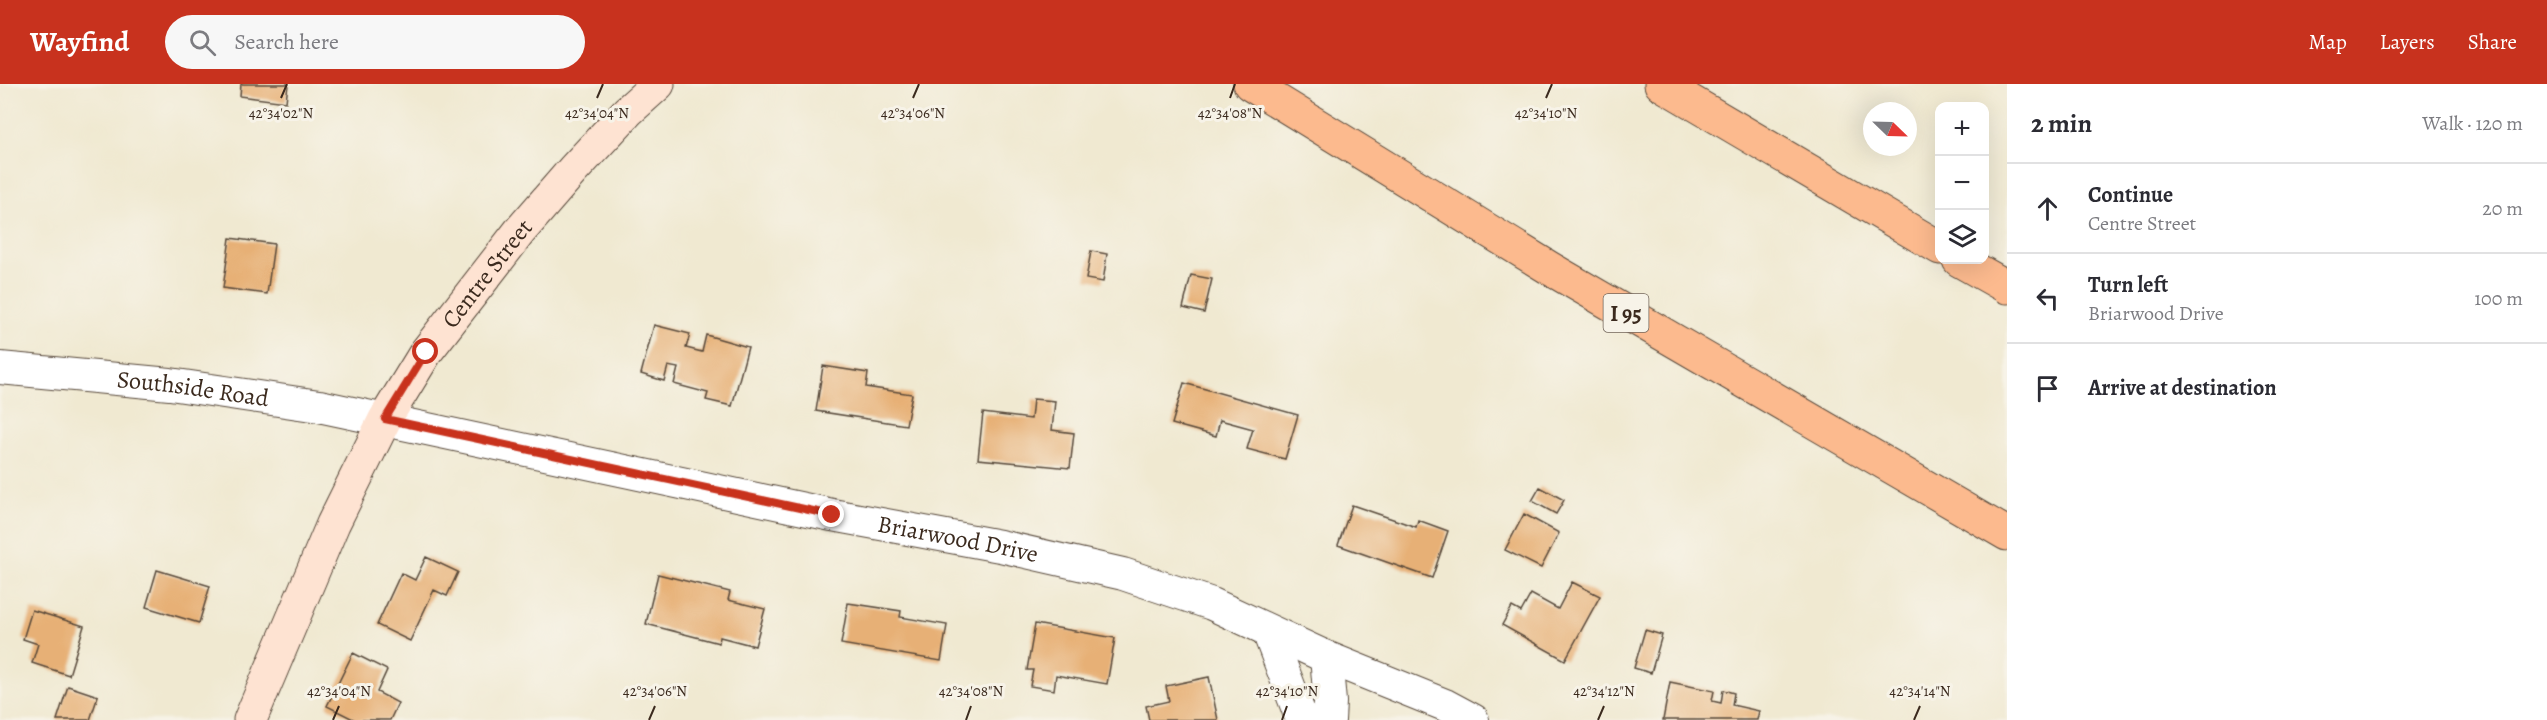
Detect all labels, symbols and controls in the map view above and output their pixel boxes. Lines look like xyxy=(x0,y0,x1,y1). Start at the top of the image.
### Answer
search box xyxy=(165,15,585,69)
text: Wayfind xyxy=(30,23,129,61)
icon: search xyxy=(186,26,219,59)
text: Search here xyxy=(234,27,339,57)
text: Map xyxy=(2308,28,2347,56)
text: Layers xyxy=(2380,28,2435,56)
text: Share xyxy=(2468,28,2517,56)
north arrow xyxy=(1863,102,1917,156)
map controls xyxy=(1935,102,1989,264)
button: + xyxy=(1935,102,1989,156)
text: 42°34'02"N xyxy=(249,103,313,123)
text: 42°34'04"N xyxy=(565,103,629,123)
text: 42°34'06"N xyxy=(881,103,945,123)
text: 42°34'08"N xyxy=(1198,103,1263,123)
text: 42°34'10"N xyxy=(1515,103,1577,123)
text: 2 min xyxy=(2031,106,2092,141)
text: Walk · 120 m xyxy=(2422,110,2523,137)
button: − xyxy=(1935,156,1989,210)
text: Continue xyxy=(2088,180,2173,210)
icon: ahead xyxy=(2031,192,2064,225)
text: 20 m xyxy=(2482,195,2523,222)
button: layers xyxy=(1935,210,1989,264)
text: Centre Street xyxy=(2088,210,2196,237)
street label: Centre Street xyxy=(435,212,539,335)
text: Turn left xyxy=(2088,270,2168,300)
icon: left xyxy=(2031,282,2064,315)
text: 100 m xyxy=(2474,285,2523,312)
road number: I 95 xyxy=(1604,294,1648,332)
text: Briarwood Drive xyxy=(2088,300,2224,327)
route start xyxy=(412,338,438,364)
street label: Southside Road xyxy=(116,363,271,414)
icon: arrive xyxy=(2031,372,2064,405)
text: Arrive at destination xyxy=(2088,373,2277,403)
route end xyxy=(818,501,844,527)
street label: Briarwood Drive xyxy=(875,508,1041,570)
text: 42°34'04"N xyxy=(307,681,371,701)
text: 42°34'06"N xyxy=(623,681,687,701)
text: 42°34'08"N xyxy=(939,681,1004,701)
text: 42°34'10"N xyxy=(1256,681,1318,701)
text: 42°34'12"N xyxy=(1573,681,1635,701)
text: 42°34'14"N xyxy=(1889,681,1951,701)

